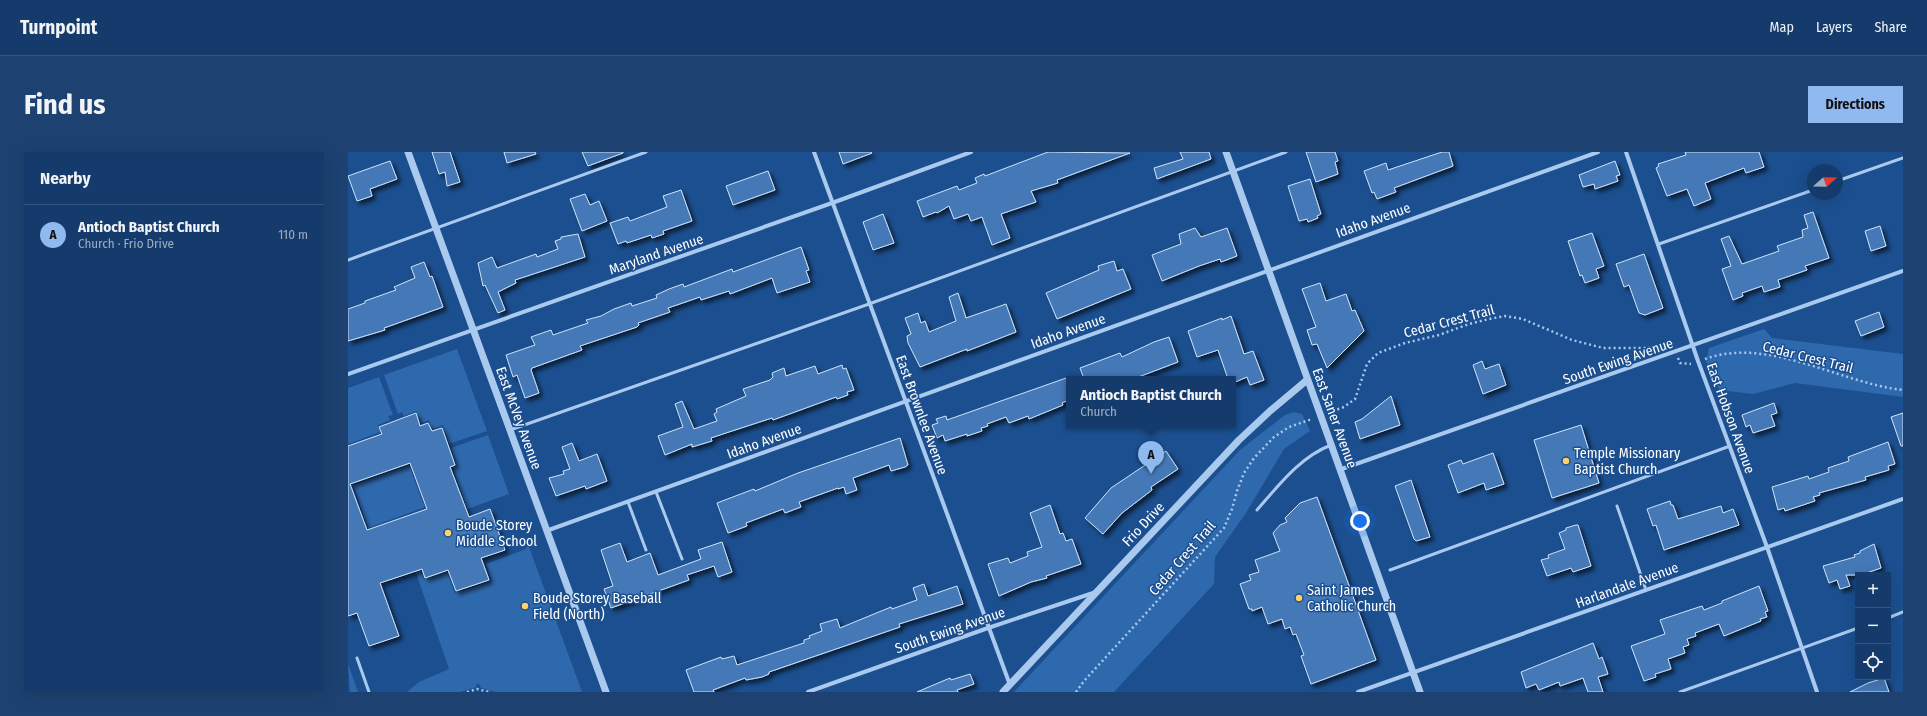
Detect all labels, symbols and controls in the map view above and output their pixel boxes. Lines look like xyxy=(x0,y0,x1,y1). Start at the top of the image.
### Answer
text: Turnpoint xyxy=(20,16,97,39)
text: Map xyxy=(1770,19,1794,36)
text: Layers xyxy=(1816,19,1852,36)
text: Share xyxy=(1874,19,1907,36)
button: Directions xyxy=(1808,86,1903,123)
text: Find us xyxy=(24,88,106,121)
north arrow xyxy=(1807,164,1843,200)
text: Nearby xyxy=(40,168,91,189)
street label: Idaho Avenue xyxy=(1334,199,1413,242)
text: Antioch Baptist Church xyxy=(78,218,220,236)
text: A xyxy=(49,227,57,242)
text: 110 m xyxy=(278,227,308,242)
street label: Maryland Avenue xyxy=(607,230,706,279)
text: Church · Frio Drive xyxy=(78,236,174,251)
street label: Cedar Crest Trail xyxy=(1402,301,1497,342)
street label: Idaho Avenue xyxy=(1029,310,1108,353)
street label: South Ewing Avenue xyxy=(1561,335,1676,388)
street label: Cedar Crest Trail xyxy=(1761,338,1855,377)
street label: East Brownlee Avenue xyxy=(892,353,951,477)
street label: East Hobson Avenue xyxy=(1703,361,1758,476)
street label: East McVey Avenue xyxy=(492,364,545,472)
street label: East Saner Avenue xyxy=(1309,366,1361,471)
popup xyxy=(1066,376,1236,428)
text: Antioch Baptist Church xyxy=(1080,386,1222,404)
text: Church xyxy=(1080,404,1117,419)
street label: Idaho Avenue xyxy=(725,420,804,463)
pin: A xyxy=(1138,441,1164,474)
place label: Temple Missionary Baptist Church xyxy=(1574,445,1681,478)
marker: Temple Missionary Baptist Church xyxy=(1561,456,1571,466)
street label: Frio Drive xyxy=(1119,499,1168,550)
your location xyxy=(1350,511,1370,531)
place label: Boude Storey Middle School xyxy=(456,517,537,550)
street label: Cedar Crest Trail xyxy=(1145,517,1220,599)
marker: Boude Storey Middle School xyxy=(443,528,453,538)
street label: Harlandale Avenue xyxy=(1573,559,1681,612)
map controls xyxy=(1855,572,1891,680)
button: + xyxy=(1855,572,1891,608)
place label: Saint James Catholic Church xyxy=(1307,582,1396,615)
place label: Boude Storey Baseball Field (North) xyxy=(533,590,662,623)
marker: Saint James Catholic Church xyxy=(1294,593,1304,603)
marker: Boude Storey Baseball Field (North) xyxy=(520,601,530,611)
street label: South Ewing Avenue xyxy=(893,604,1008,657)
button: − xyxy=(1855,608,1891,644)
button: locate xyxy=(1855,644,1891,680)

